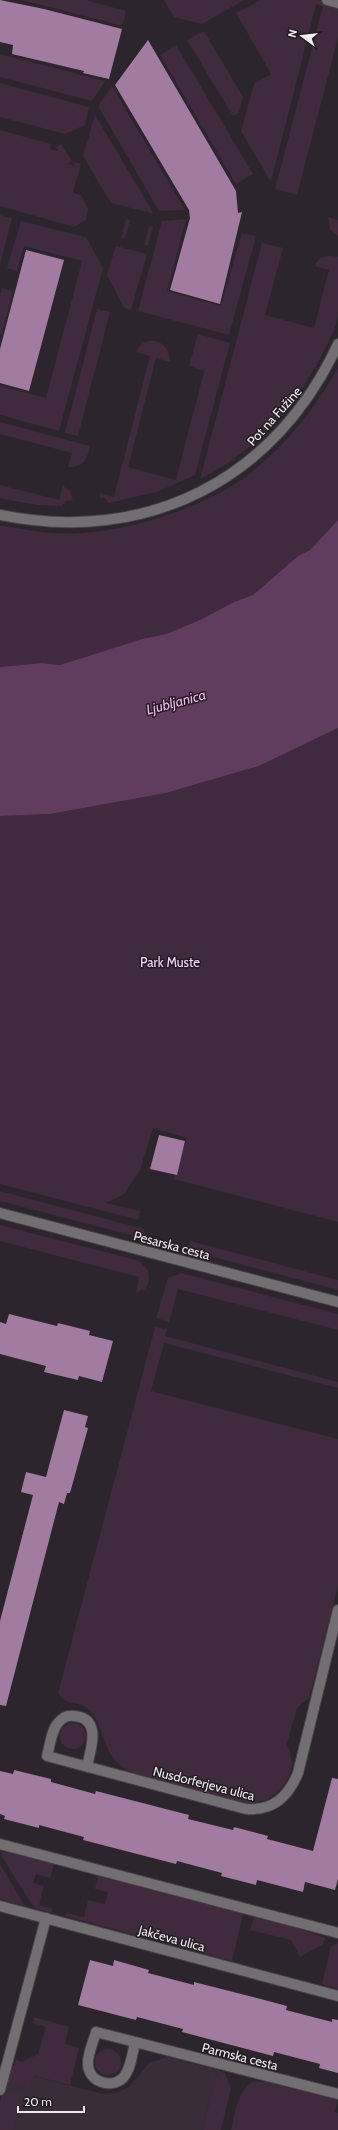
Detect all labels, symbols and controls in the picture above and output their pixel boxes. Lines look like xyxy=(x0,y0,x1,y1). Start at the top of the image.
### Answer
north arrow xyxy=(282,16,322,56)
text: N xyxy=(285,28,300,39)
street label: Pot na Fužine xyxy=(243,383,305,449)
water label: Ljubljanica xyxy=(144,685,208,719)
park label: Park Muste xyxy=(140,954,200,970)
street label: Pesarska cesta xyxy=(132,1227,213,1263)
street label: Nusdorferjeva ulica xyxy=(151,1763,257,1805)
street label: Jakčeva ulica xyxy=(136,1921,208,1955)
street label: Parmska cesta xyxy=(200,2039,280,2073)
scale bar xyxy=(18,2088,84,2114)
text: 20 m xyxy=(24,2094,52,2109)

